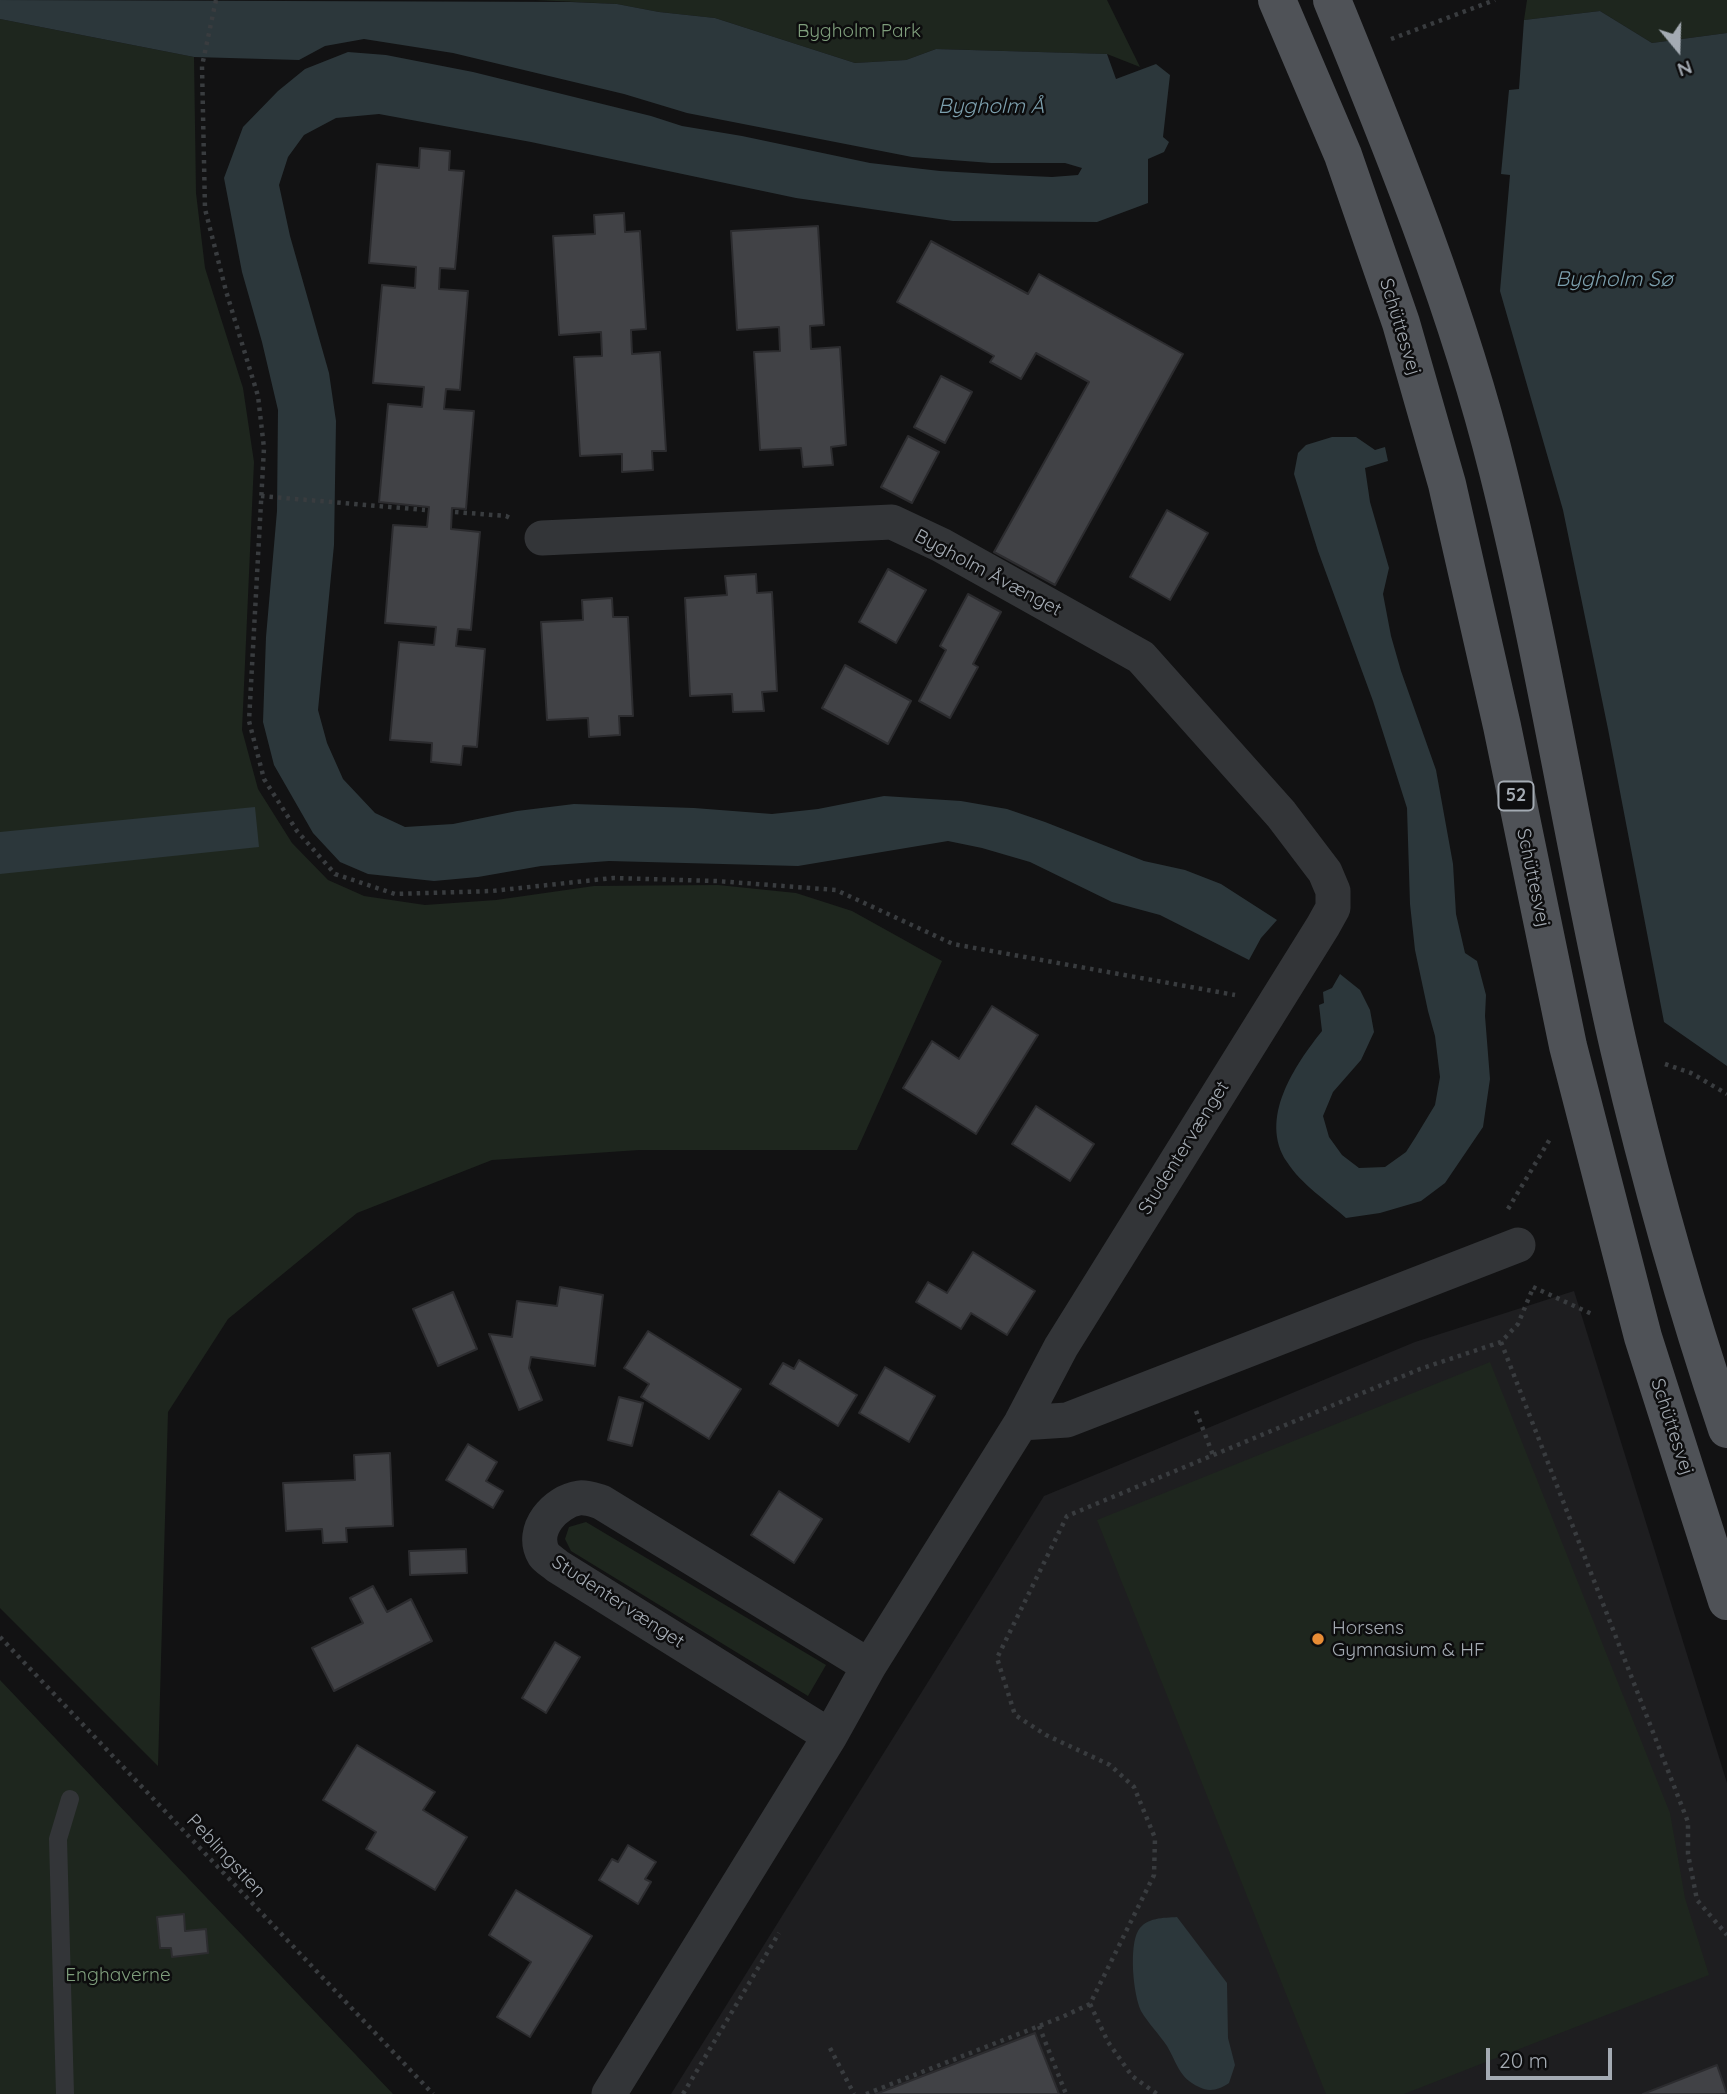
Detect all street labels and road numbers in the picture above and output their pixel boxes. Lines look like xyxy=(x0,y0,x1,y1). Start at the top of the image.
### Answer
street label: Schüttesvej xyxy=(1374,276,1426,378)
street label: Bygholm Åvænget xyxy=(911,525,1065,621)
road number: 52 xyxy=(1498,782,1534,810)
street label: Schüttesvej xyxy=(1511,827,1555,929)
street label: Studentervænget xyxy=(1134,1077,1234,1219)
street label: Schüttesvej xyxy=(1646,1376,1698,1478)
street label: Studentervænget xyxy=(547,1551,689,1653)
street label: Peblingstien xyxy=(182,1810,270,1902)

